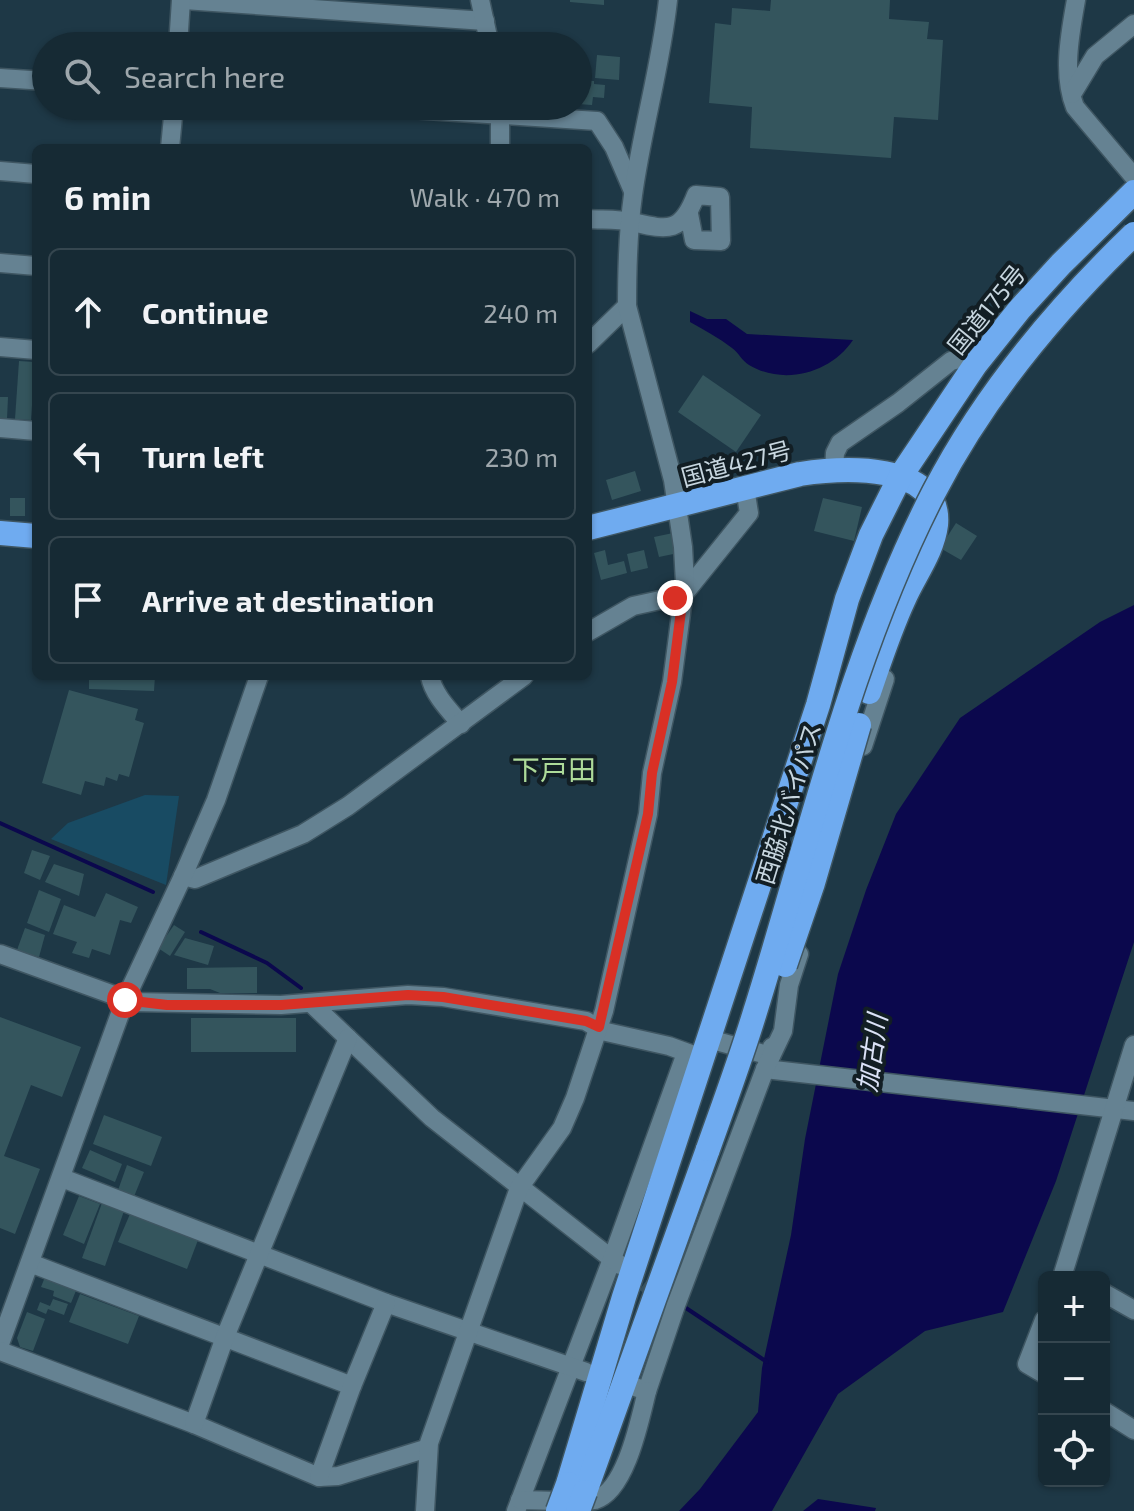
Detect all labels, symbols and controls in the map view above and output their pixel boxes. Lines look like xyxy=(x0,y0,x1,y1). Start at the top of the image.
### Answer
search box xyxy=(32,32,592,120)
icon: search xyxy=(60,54,104,98)
text: Search here xyxy=(124,58,285,94)
text: 6 min xyxy=(64,176,151,217)
text: Walk · 470 m xyxy=(409,181,560,212)
street label: 国道175号 xyxy=(941,258,1031,360)
icon: ahead xyxy=(66,290,110,334)
text: Continue xyxy=(142,294,269,330)
text: 240 m xyxy=(483,297,558,328)
icon: left xyxy=(66,434,110,478)
street label: 国道427号 xyxy=(678,434,794,492)
text: Turn left xyxy=(142,438,264,474)
text: 230 m xyxy=(485,441,558,472)
icon: arrive xyxy=(66,578,110,622)
route end xyxy=(657,580,693,616)
text: Arrive at destination xyxy=(142,582,434,618)
street label: 西脇北バイパス xyxy=(750,719,826,887)
district label: 下戸田 xyxy=(512,752,596,786)
route start xyxy=(107,982,143,1018)
water label: 加古川 xyxy=(850,1009,892,1094)
map controls xyxy=(1038,1271,1110,1487)
button: + xyxy=(1038,1271,1110,1343)
button: − xyxy=(1038,1343,1110,1415)
button: locate xyxy=(1038,1415,1110,1487)

